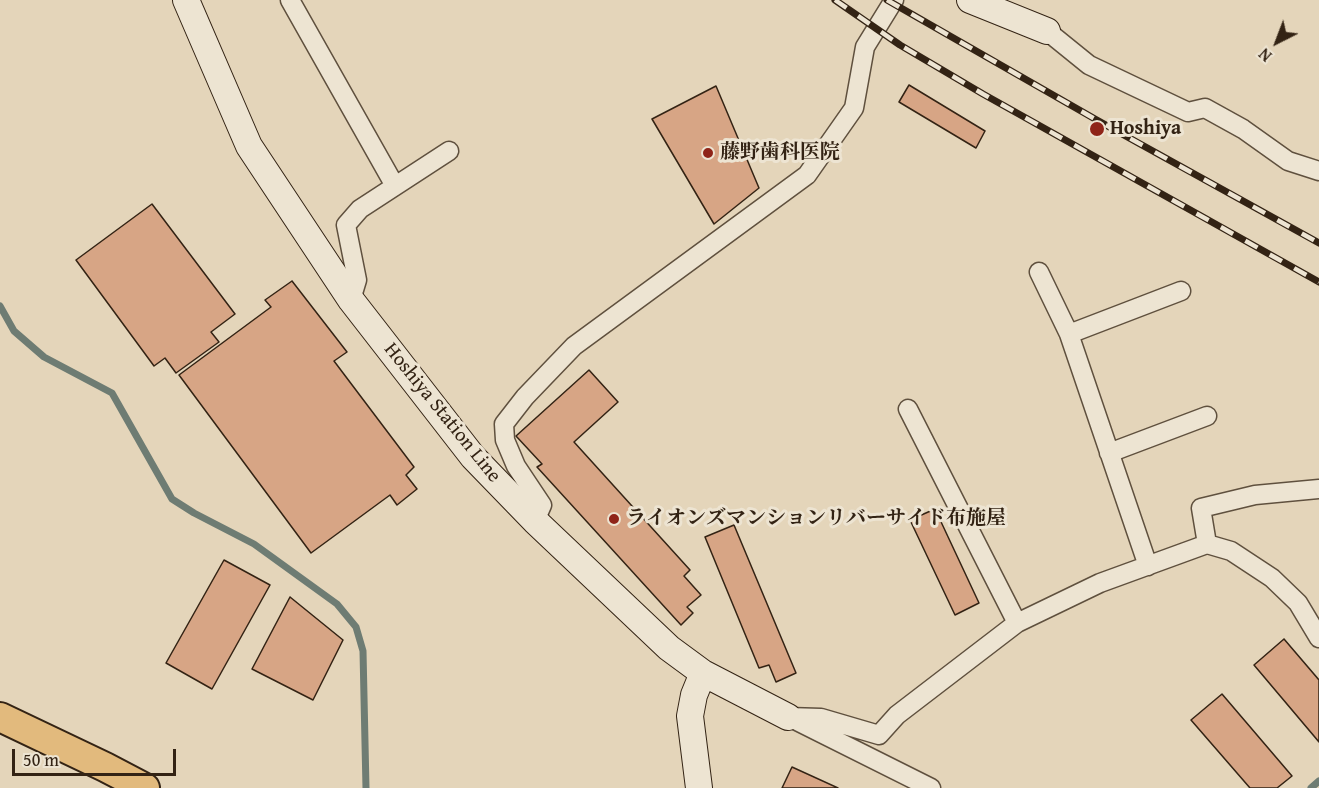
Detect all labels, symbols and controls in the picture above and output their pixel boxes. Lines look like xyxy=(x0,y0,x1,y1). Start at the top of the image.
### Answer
north arrow xyxy=(1247,12,1307,72)
text: N xyxy=(1253,43,1277,68)
place label: Hoshiya xyxy=(1110,117,1181,141)
marker: Hoshiya xyxy=(1088,120,1106,138)
place label: 藤野歯科医院 xyxy=(720,141,840,165)
marker: 藤野歯科医院 xyxy=(701,146,715,160)
street label: Hoshiya Station Line xyxy=(378,338,506,488)
place label: ライオンズマンションリバーサイド布施屋 xyxy=(626,507,1006,531)
marker: ライオンズマンションリバーサイド布施屋 xyxy=(607,512,621,526)
scale bar xyxy=(15,737,178,775)
text: 50 m xyxy=(23,746,59,773)

